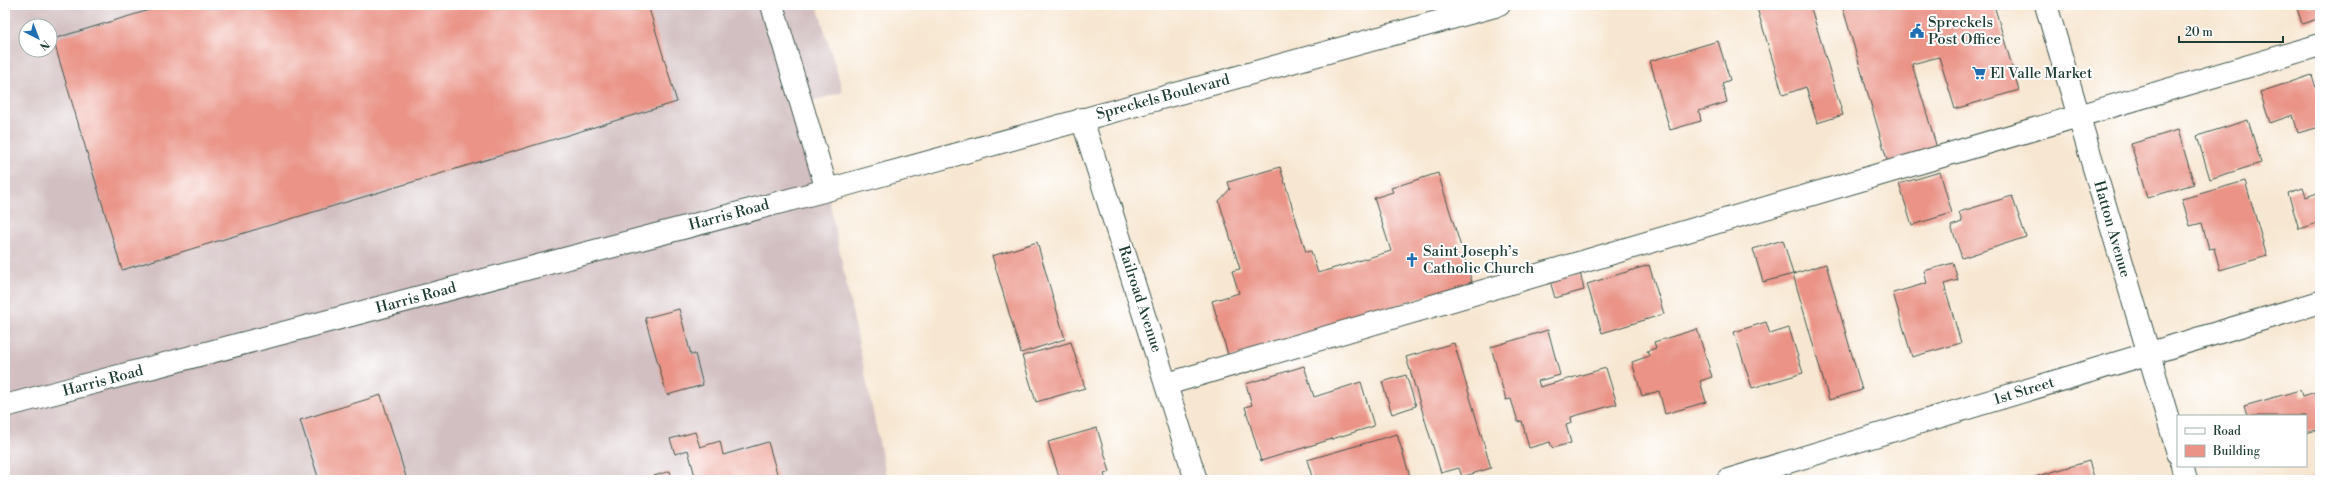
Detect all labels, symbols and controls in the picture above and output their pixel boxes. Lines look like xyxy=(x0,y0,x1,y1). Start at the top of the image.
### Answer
place label: Spreckels Post Office xyxy=(1928,13,2001,49)
north arrow xyxy=(18,18,58,58)
scale bar xyxy=(2179,18,2283,44)
public building icon: Spreckels Post Office xyxy=(1909,23,1925,39)
text: 20 m xyxy=(2185,25,2213,40)
text: N xyxy=(36,37,52,53)
place label: El Valle Market xyxy=(1990,64,2093,83)
supermarket icon: El Valle Market xyxy=(1971,65,1987,81)
street label: Spreckels Boulevard xyxy=(1094,70,1232,124)
street label: Hatton Avenue xyxy=(2089,178,2135,280)
street label: Harris Road xyxy=(687,195,772,235)
place label: Saint Joseph’s Catholic Church xyxy=(1423,242,1534,278)
street label: Railroad Avenue xyxy=(1114,243,1166,355)
church icon: Saint Joseph’s Catholic Church xyxy=(1404,252,1420,268)
street label: Harris Road xyxy=(374,278,459,318)
street label: Harris Road xyxy=(61,361,146,401)
street label: 1st Street xyxy=(1991,373,2057,409)
legend xyxy=(2177,415,2307,467)
text: Road xyxy=(2213,424,2241,439)
text: Building xyxy=(2212,444,2261,459)

